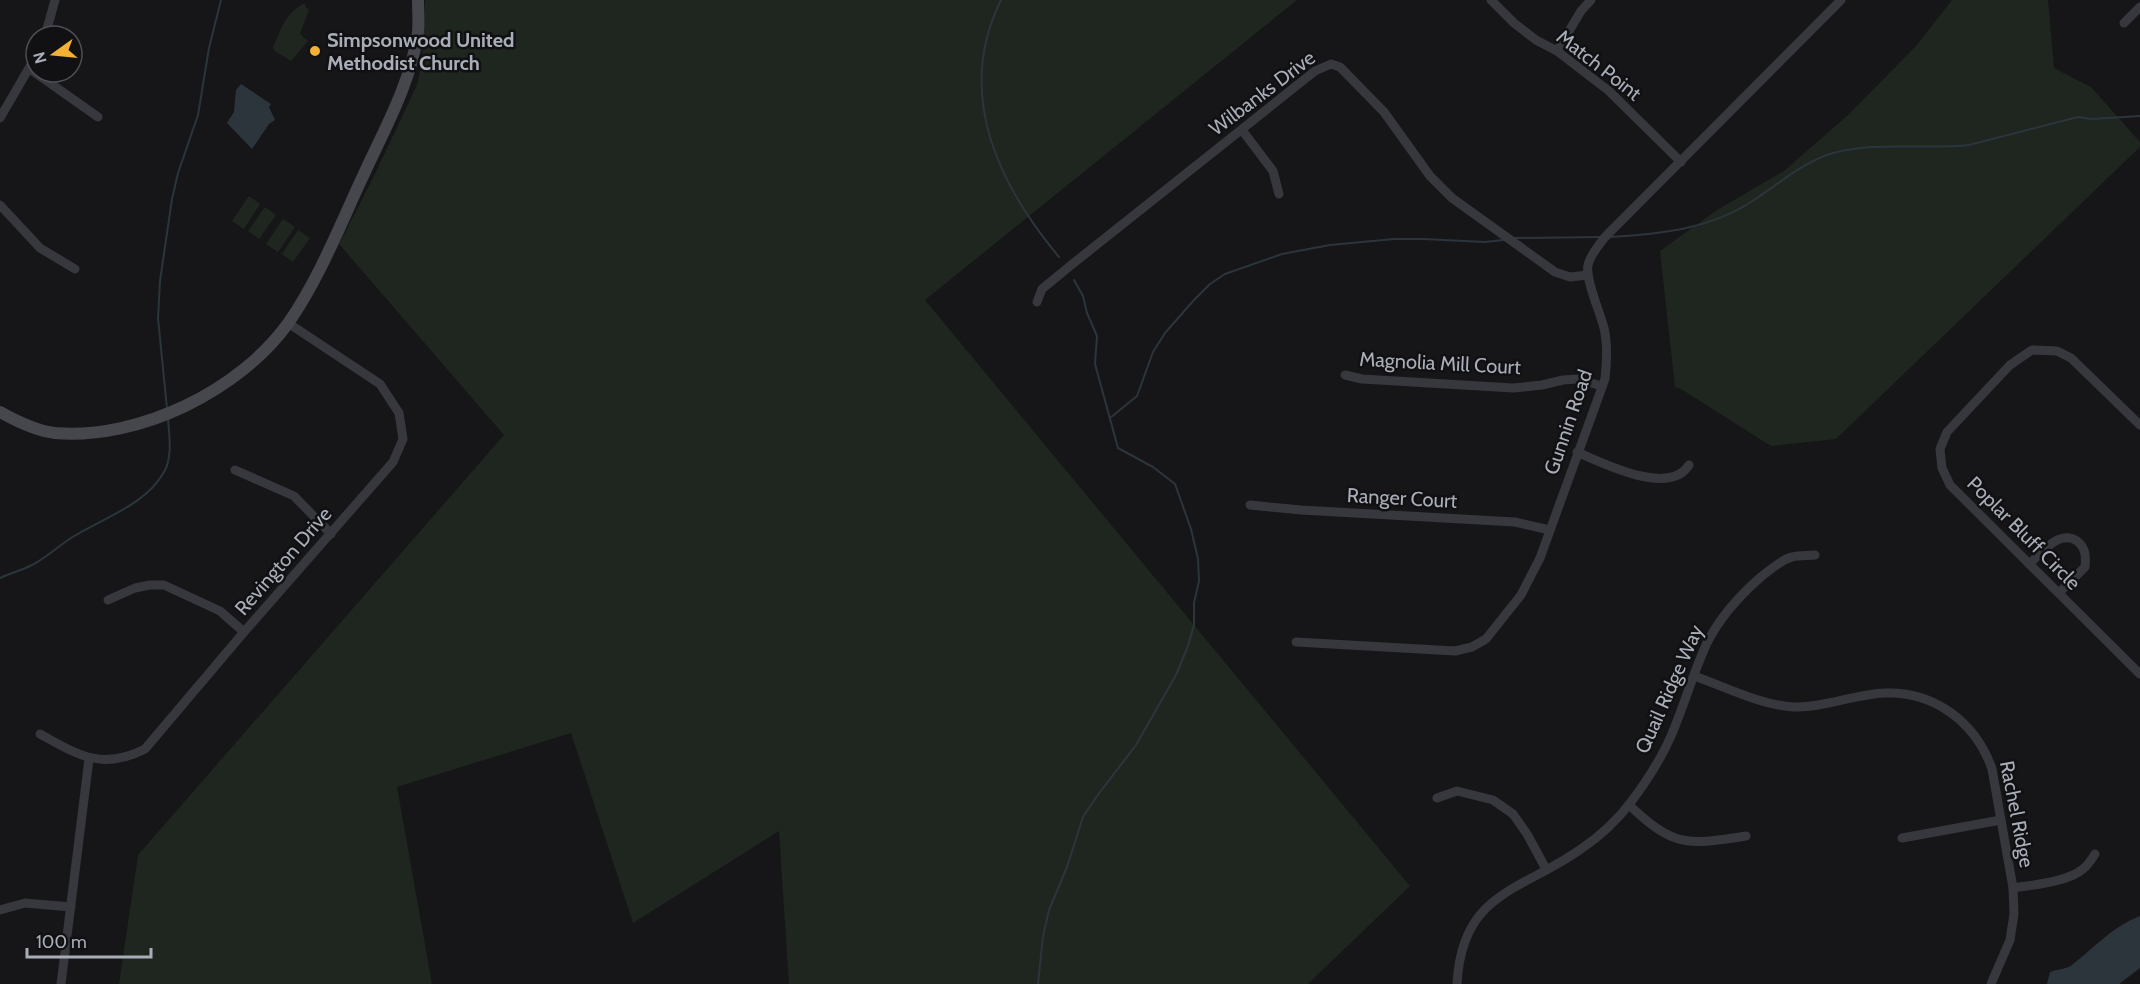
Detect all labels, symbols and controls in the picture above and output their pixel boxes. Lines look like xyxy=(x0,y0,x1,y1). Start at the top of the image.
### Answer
north arrow xyxy=(24,24,84,84)
street label: Match Point xyxy=(1552,25,1646,106)
place label: Simpsonwood United Methodist Church xyxy=(327,28,514,75)
marker: Simpsonwood United Methodist Church xyxy=(308,44,322,58)
street label: Wilbanks Drive xyxy=(1204,45,1320,141)
text: N xyxy=(29,50,51,66)
street label: Magnolia Mill Court xyxy=(1359,347,1522,379)
street label: Gunnin Road xyxy=(1539,366,1597,478)
street label: Poplar Bluff Circle xyxy=(1962,471,2086,595)
street label: Ranger Court xyxy=(1346,483,1458,513)
street label: Revington Drive xyxy=(230,502,336,620)
street label: Quail Ridge Way xyxy=(1630,621,1708,757)
street label: Rachel Ridge xyxy=(1995,759,2039,869)
scale bar xyxy=(27,921,152,959)
text: 100 m xyxy=(36,931,87,953)

